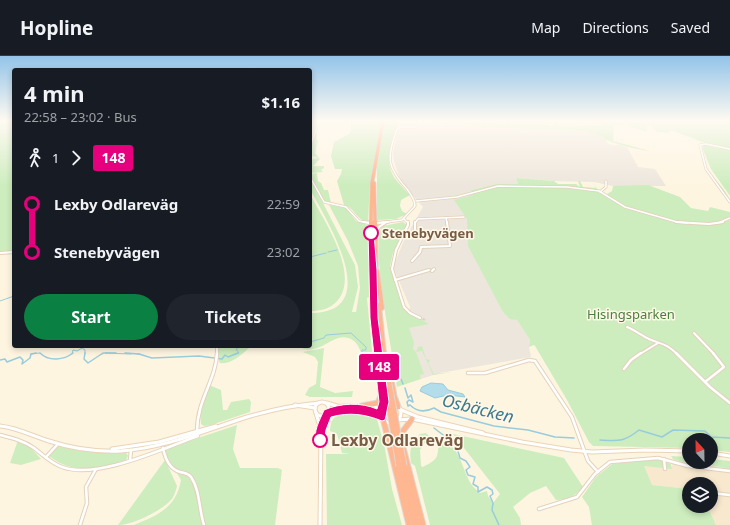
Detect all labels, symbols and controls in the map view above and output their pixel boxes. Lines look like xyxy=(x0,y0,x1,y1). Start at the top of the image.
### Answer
text: Hopline xyxy=(20,15,93,41)
text: Map xyxy=(531,18,560,37)
text: Directions xyxy=(582,18,649,37)
text: Saved xyxy=(671,18,710,37)
text: 4 min xyxy=(24,78,85,108)
text: $1.16 xyxy=(261,92,300,112)
text: 22:58 – 23:02 · Bus xyxy=(24,108,137,126)
icon: walk xyxy=(24,147,46,169)
icon: forward xyxy=(65,147,87,169)
text: 148 xyxy=(101,148,125,167)
text: 1 xyxy=(52,149,59,167)
text: Lexby Odlareväg xyxy=(54,194,178,214)
text: 22:59 xyxy=(267,195,300,213)
place label: Stenebyvägen xyxy=(382,224,474,242)
marker: Stenebyvägen xyxy=(363,225,379,241)
text: Stenebyvägen xyxy=(54,242,160,262)
text: 23:02 xyxy=(267,243,300,261)
button: Start xyxy=(24,294,158,340)
button: Tickets xyxy=(166,294,300,340)
park label: Hisingsparken xyxy=(587,305,675,323)
line badge: 148 xyxy=(356,354,402,380)
text: 148 xyxy=(367,357,391,376)
water label: Osbäcken xyxy=(440,388,516,428)
place label: Lexby Odlareväg xyxy=(331,429,464,451)
marker: Lexby Odlareväg xyxy=(312,432,328,448)
north arrow xyxy=(682,433,718,469)
map controls xyxy=(682,433,718,513)
button: layers xyxy=(682,477,718,513)

